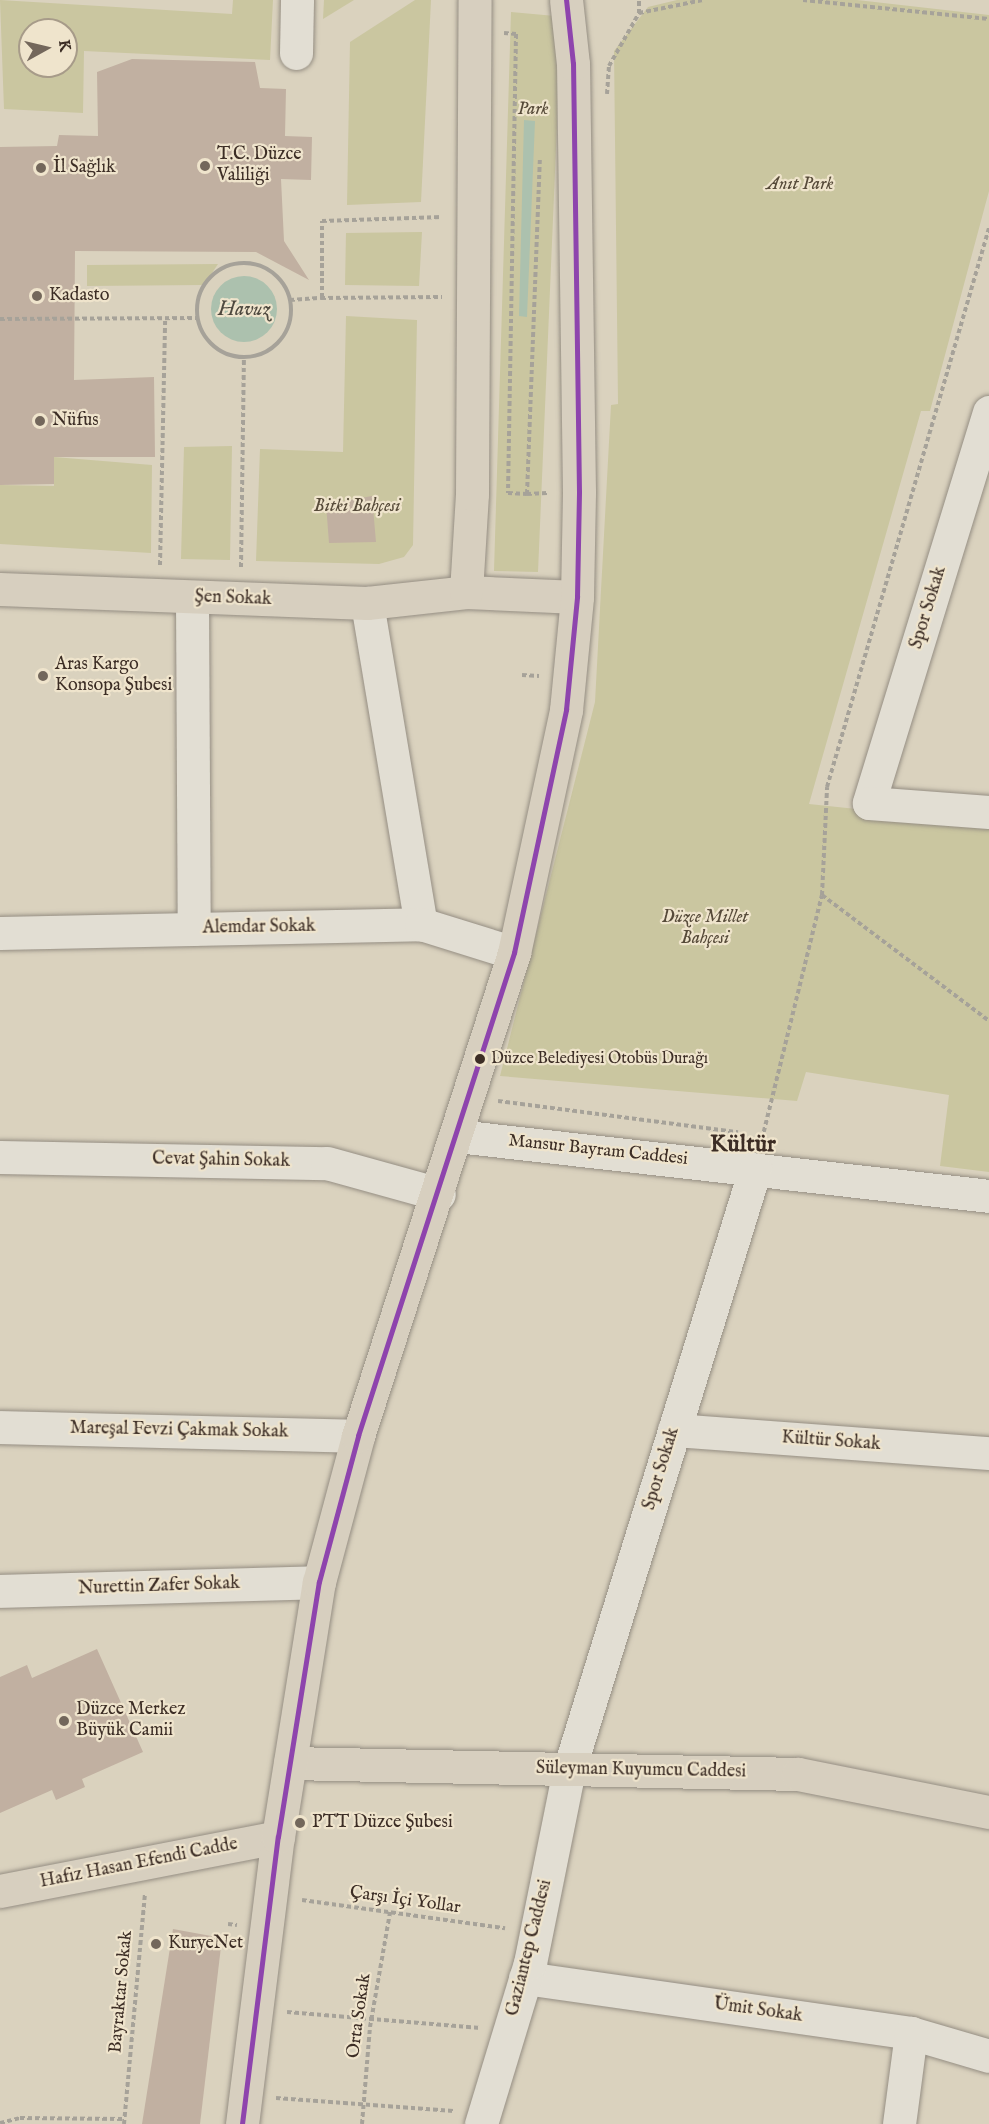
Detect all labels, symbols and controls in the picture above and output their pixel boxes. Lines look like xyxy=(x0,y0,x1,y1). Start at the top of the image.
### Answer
north arrow xyxy=(18,18,78,78)
text: K xyxy=(53,39,75,53)
park label: Park xyxy=(517,99,549,121)
place label: T.C. Düzce Valiliği xyxy=(217,145,302,188)
place label: İl Sağlık xyxy=(53,157,116,179)
marker: T.C. Düzce Valiliği xyxy=(198,159,212,173)
marker: İl Sağlık xyxy=(34,161,48,175)
park label: Anıt Park xyxy=(767,174,833,196)
place label: Kadasto xyxy=(49,285,109,307)
marker: Kadasto xyxy=(30,289,44,303)
water label: Havuz xyxy=(218,297,270,321)
place label: Nüfus xyxy=(52,410,99,432)
marker: Nüfus xyxy=(33,414,47,428)
park label: Bitki Bahçesi xyxy=(314,496,400,518)
street label: Spor Sokak xyxy=(906,564,952,652)
street label: Şen Sokak xyxy=(194,587,272,611)
place label: Aras Kargo Konsopa Şubesi xyxy=(55,655,172,698)
marker: Aras Kargo Konsopa Şubesi xyxy=(36,669,50,683)
park label: Düzce Millet Bahçesi xyxy=(662,908,748,950)
street label: Alemdar Sokak xyxy=(202,916,316,940)
place label: Düzce Belediyesi Otobüs Durağı xyxy=(491,1049,708,1069)
marker: Düzce Belediyesi Otobüs Durağı xyxy=(474,1053,486,1065)
street label: Mansur Bayram Caddesi xyxy=(507,1131,689,1171)
district label: Kültür xyxy=(710,1131,776,1159)
street label: Cevat Şahin Sokak xyxy=(152,1149,290,1173)
street label: Mareşal Fevzi Çakmak Sokak xyxy=(70,1418,288,1444)
street label: Spor Sokak xyxy=(639,1425,685,1513)
street label: Kültür Sokak xyxy=(781,1428,881,1456)
street label: Nurettin Zafer Sokak xyxy=(78,1573,240,1601)
place label: Düzce Merkez Büyük Camii xyxy=(76,1700,186,1742)
marker: Düzce Merkez Büyük Camii xyxy=(57,1714,71,1728)
street label: Süleyman Kuyumcu Caddesi xyxy=(536,1758,746,1784)
place label: PTT Düzce Şubesi xyxy=(312,1812,453,1834)
marker: PTT Düzce Şubesi xyxy=(293,1816,307,1830)
street label: Hafız Hasan Efendi Cadde xyxy=(38,1834,240,1894)
street label: Gaziantep Caddesi xyxy=(503,1878,557,2018)
street label: Çarşı İçi Yollar xyxy=(348,1883,462,1919)
street label: Bayraktar Sokak xyxy=(106,1930,138,2054)
place label: KuryeNet xyxy=(168,1933,243,1955)
marker: KuryeNet xyxy=(149,1937,163,1951)
street label: Orta Sokak xyxy=(343,1972,377,2060)
street label: Ümit Sokak xyxy=(712,1994,804,2028)

